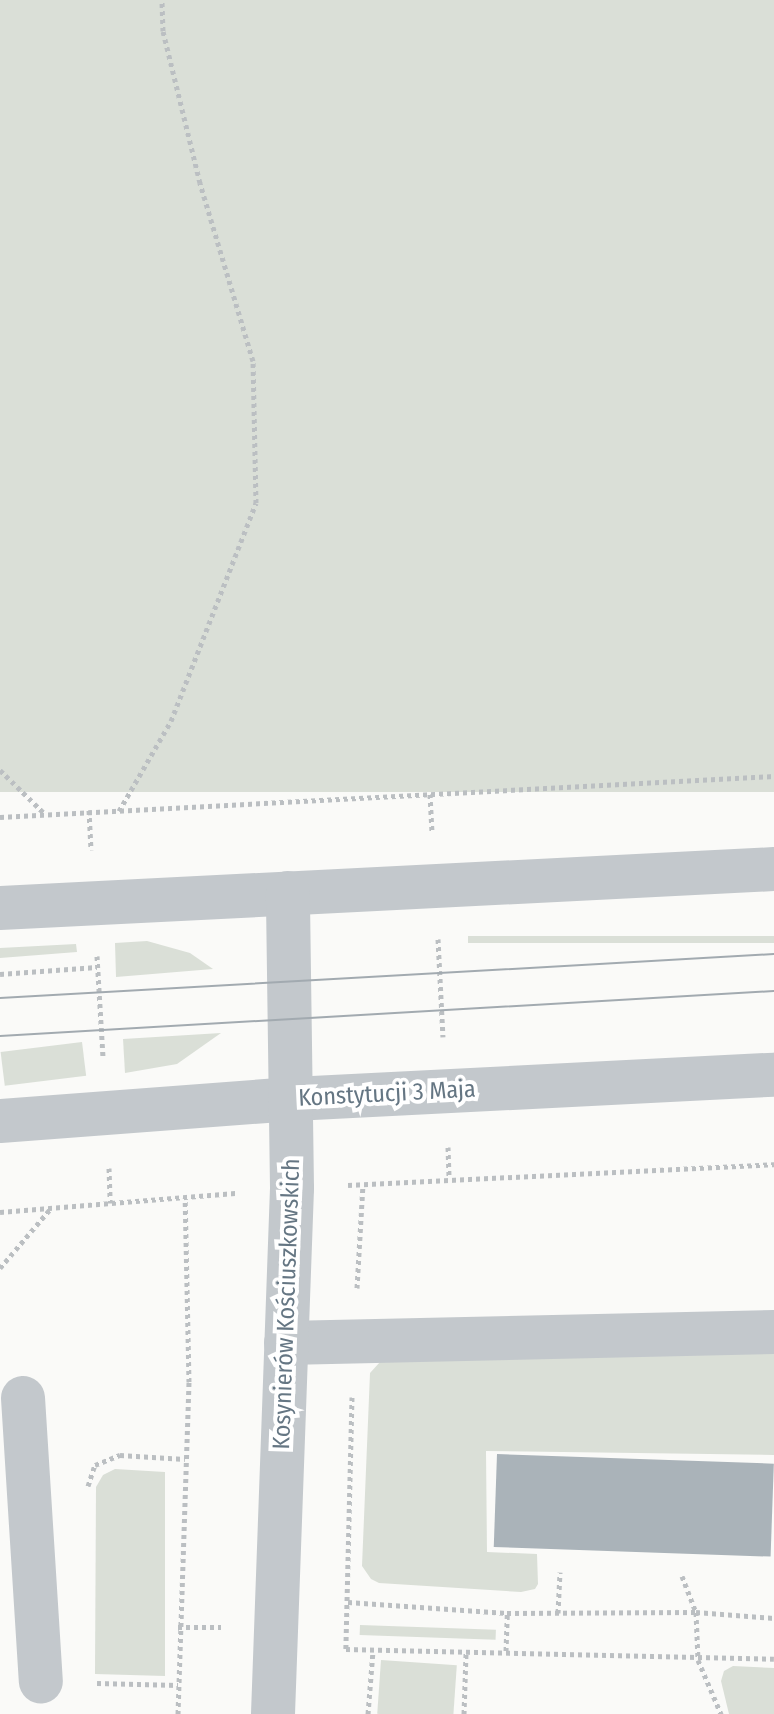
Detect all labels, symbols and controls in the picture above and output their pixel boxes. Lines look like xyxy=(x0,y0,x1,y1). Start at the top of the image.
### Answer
street label: Konstytucji 3 Maja xyxy=(298,1075,476,1113)
street label: Kosynierów Kościuszkowskich xyxy=(268,1158,306,1450)

